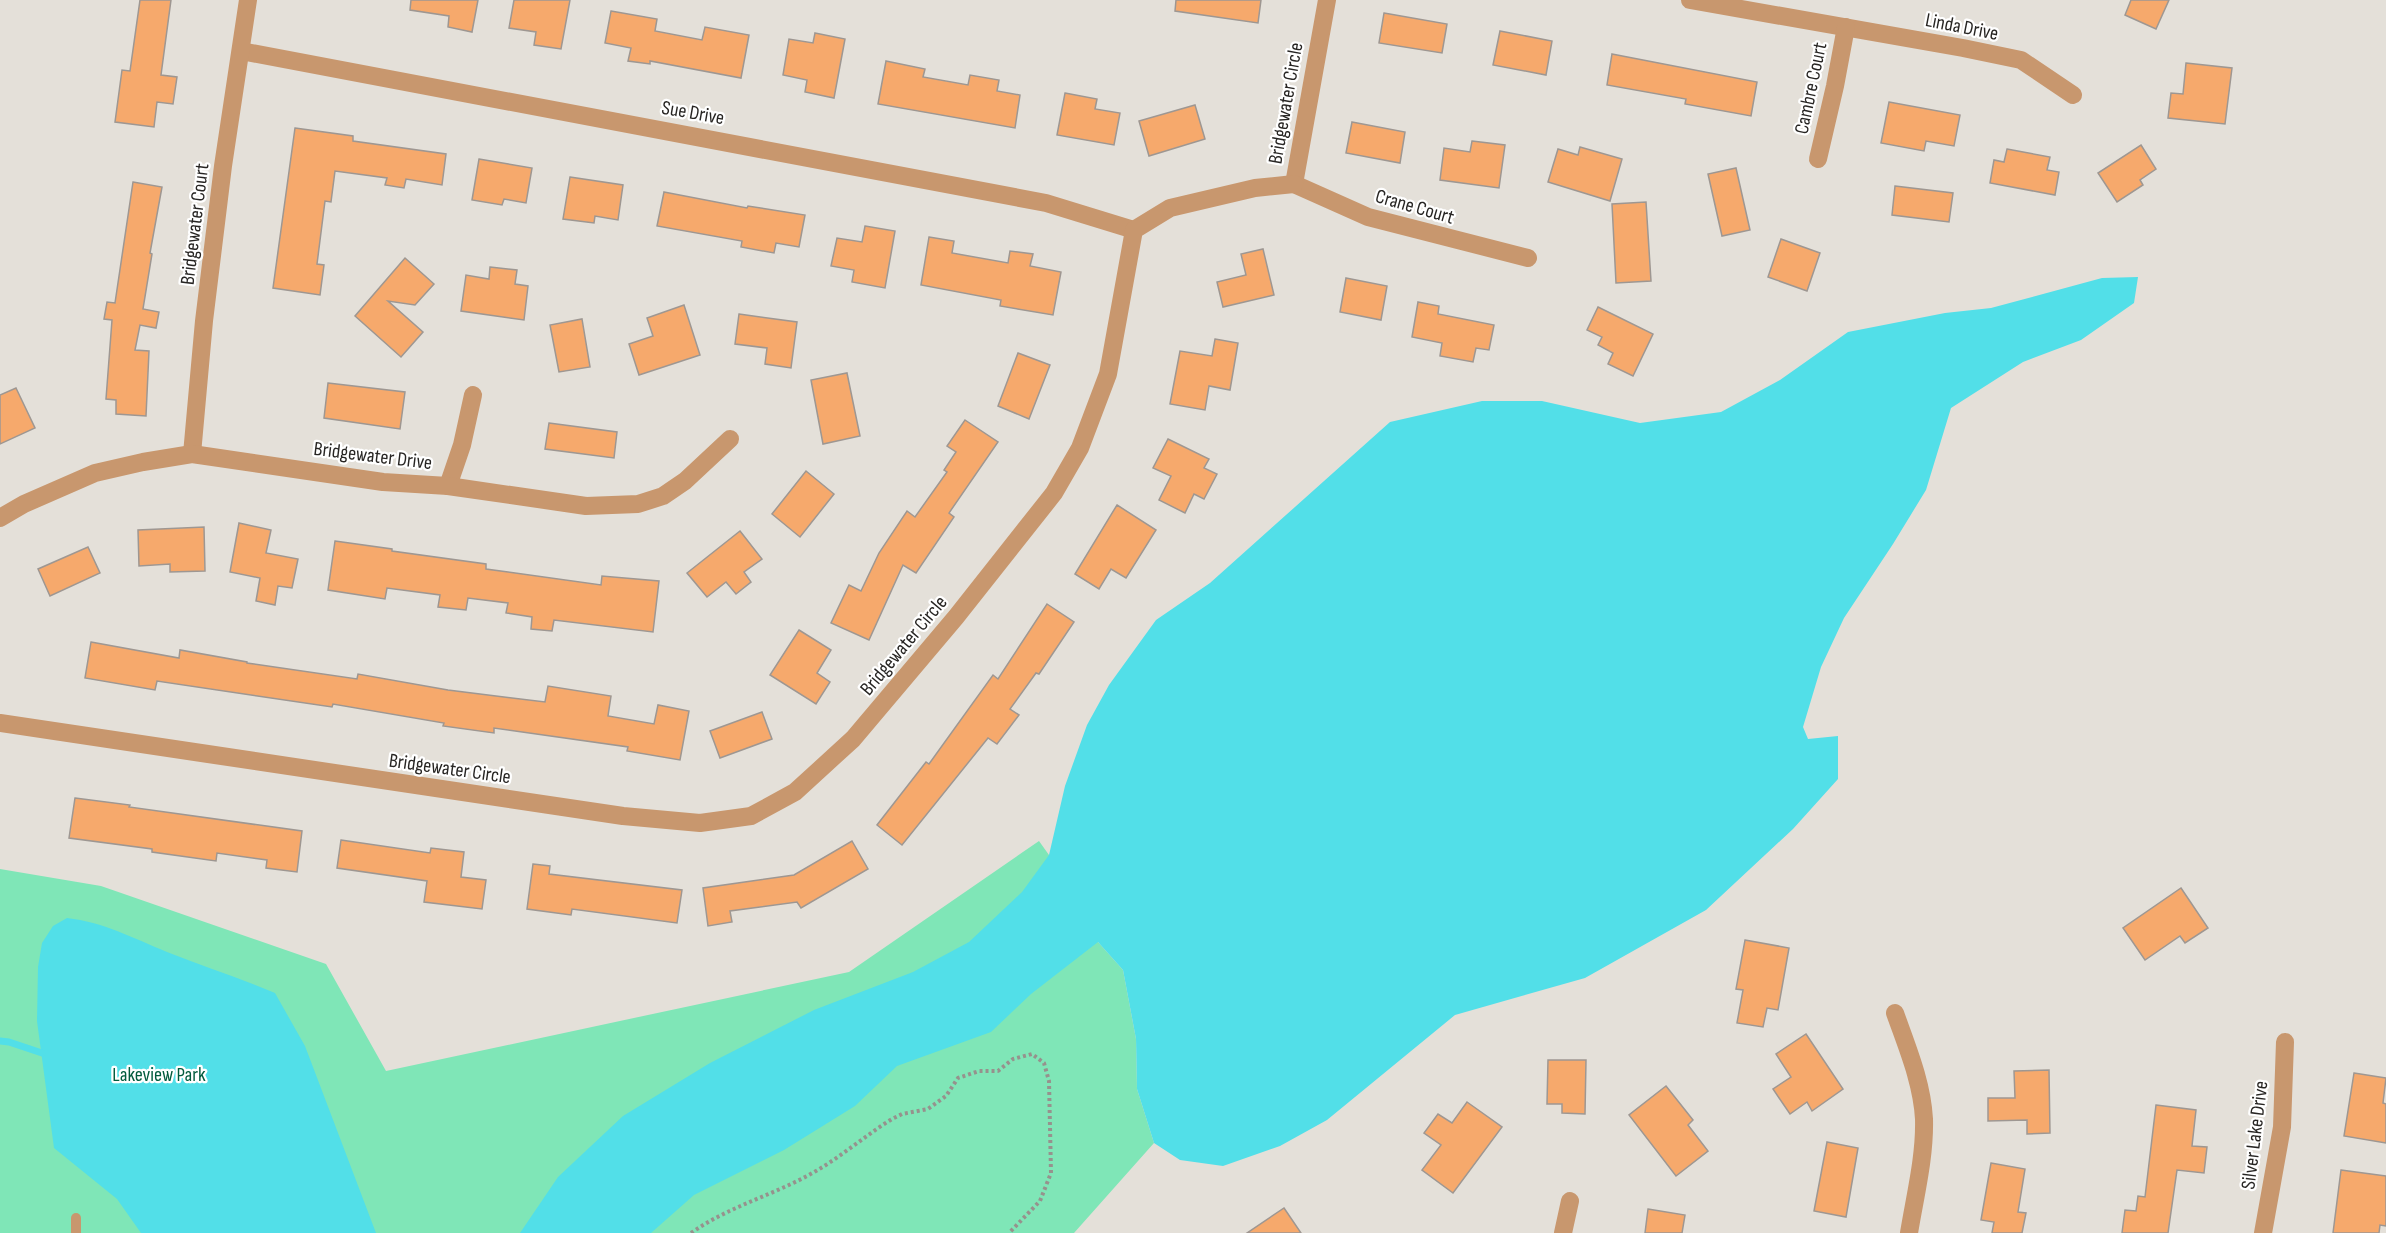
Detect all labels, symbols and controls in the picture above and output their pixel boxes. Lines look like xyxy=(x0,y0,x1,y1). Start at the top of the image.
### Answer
street label: Linda Drive xyxy=(1923,8,2000,46)
street label: Cambre Court xyxy=(1790,40,1832,136)
street label: Bridgewater Circle xyxy=(1264,41,1308,166)
street label: Sue Drive xyxy=(660,96,726,130)
street label: Bridgewater Court xyxy=(176,162,214,286)
street label: Crane Court xyxy=(1373,184,1457,230)
street label: Bridgewater Drive xyxy=(312,437,433,475)
street label: Bridgewater Circle xyxy=(855,591,952,700)
street label: Bridgewater Circle xyxy=(387,749,512,789)
park label: Lakeview Park xyxy=(112,1063,206,1087)
street label: Silver Lake Drive xyxy=(2236,1080,2274,1191)

